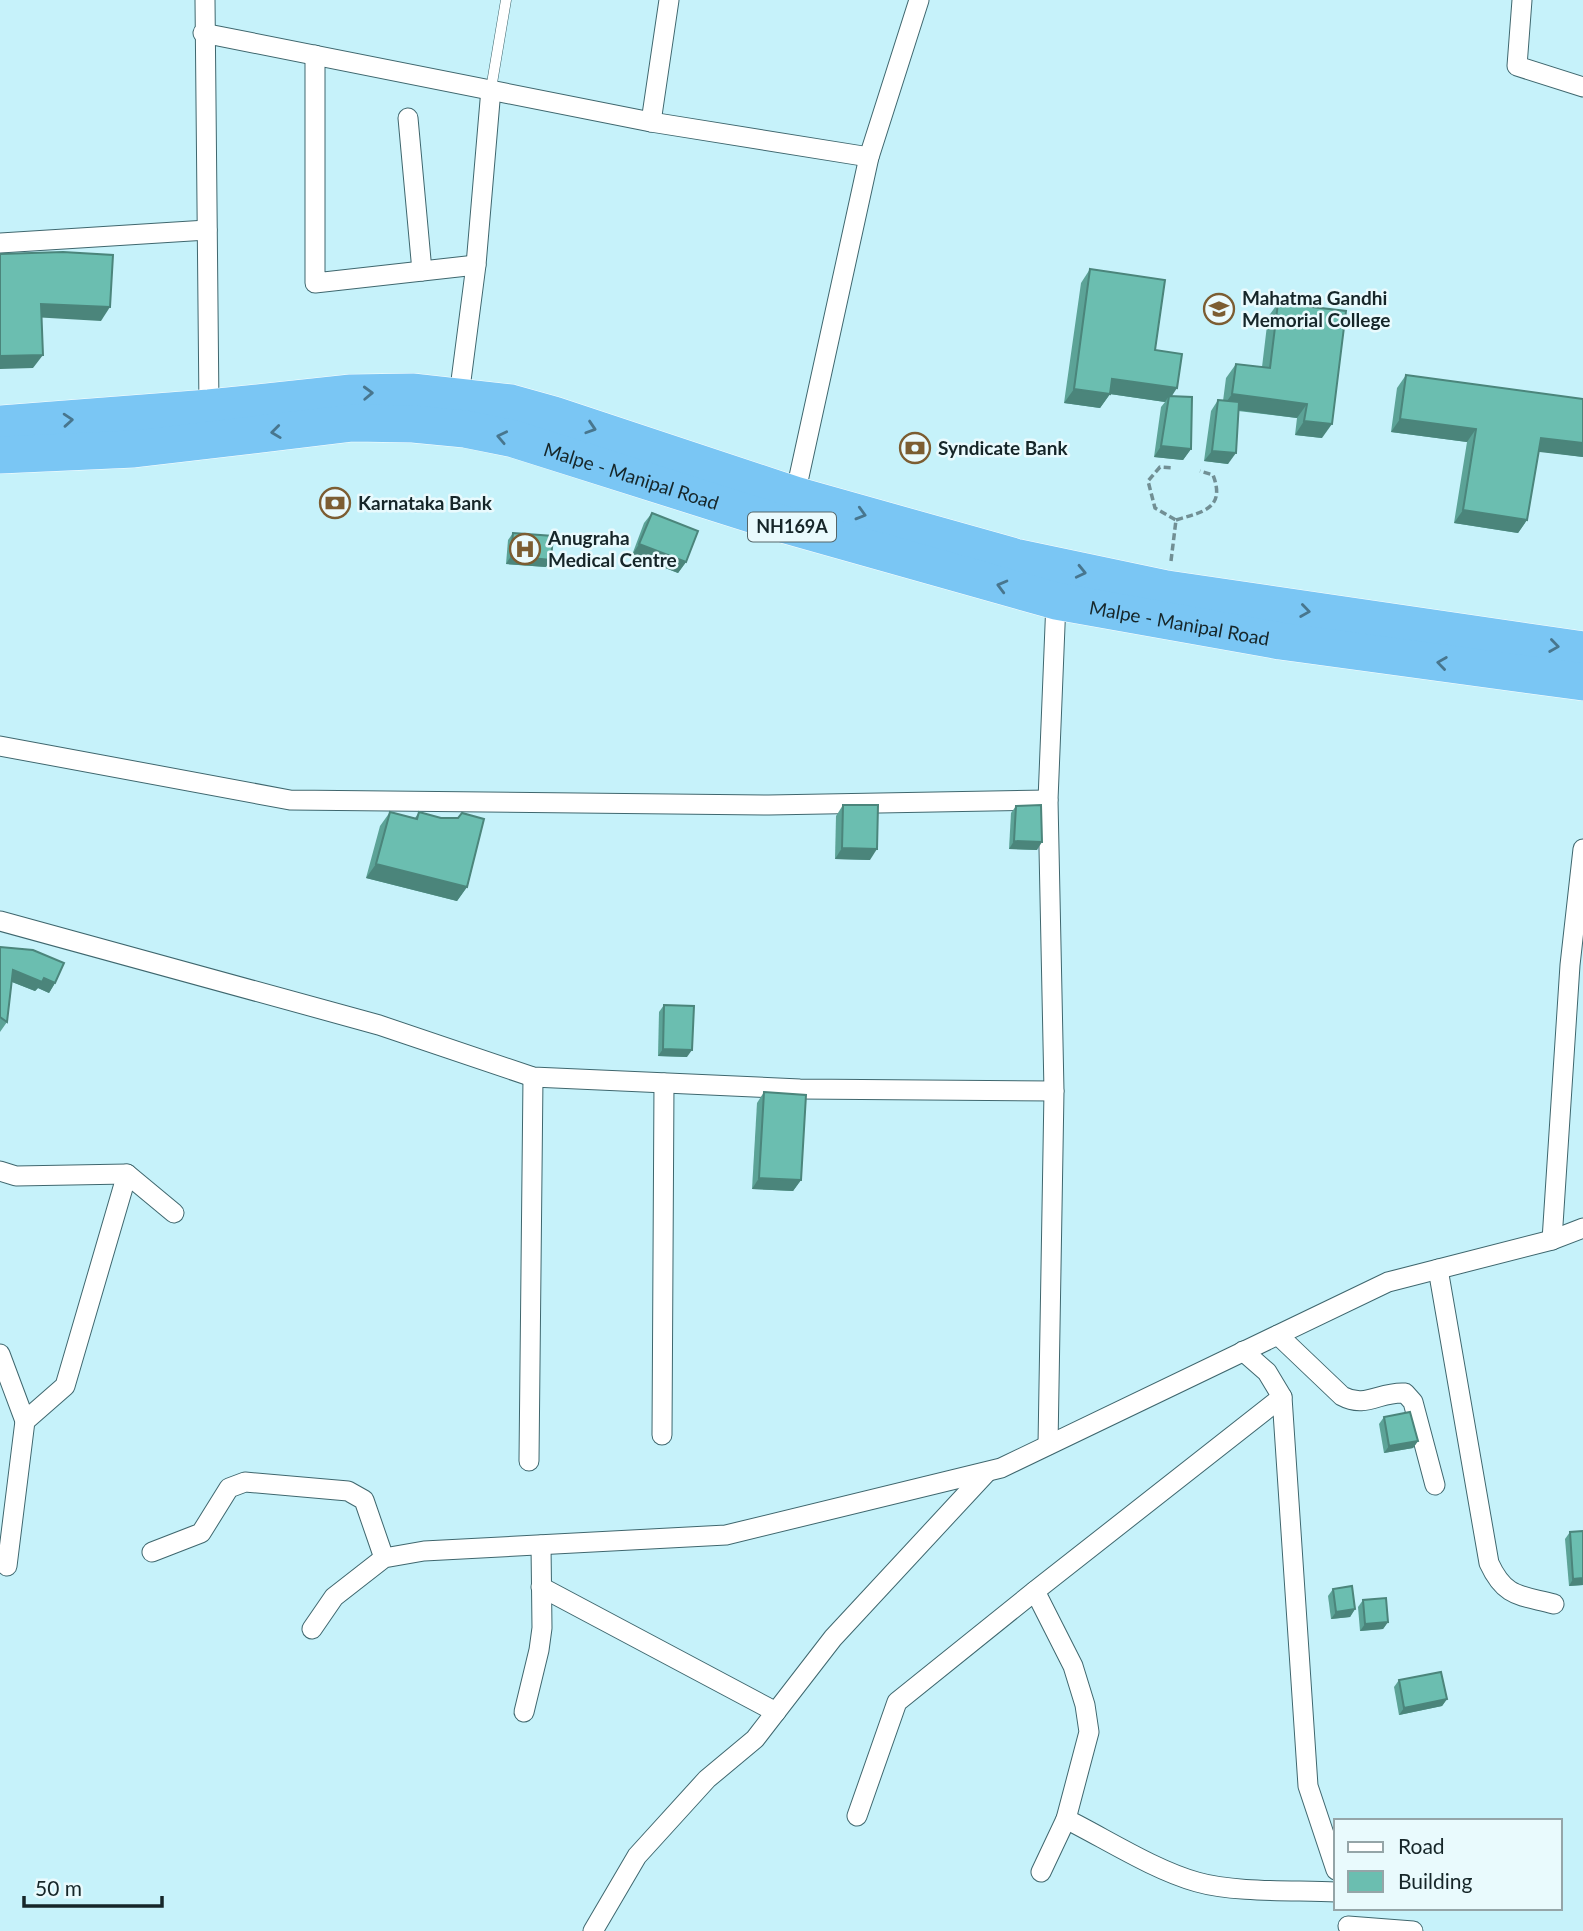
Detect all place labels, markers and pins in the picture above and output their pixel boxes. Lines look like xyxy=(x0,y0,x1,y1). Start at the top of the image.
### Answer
place label: Mahatma Gandhi Memorial College xyxy=(1242,286,1390,331)
school or university icon: Mahatma Gandhi Memorial College xyxy=(1202,292,1236,326)
bank icon: Syndicate Bank xyxy=(898,431,932,465)
place label: Syndicate Bank xyxy=(938,436,1068,459)
bank icon: Karnataka Bank xyxy=(318,486,352,520)
place label: Karnataka Bank xyxy=(358,491,493,514)
place label: Anugraha Medical Centre xyxy=(547,526,677,571)
hospital icon: Anugraha Medical Centre xyxy=(508,532,542,566)

